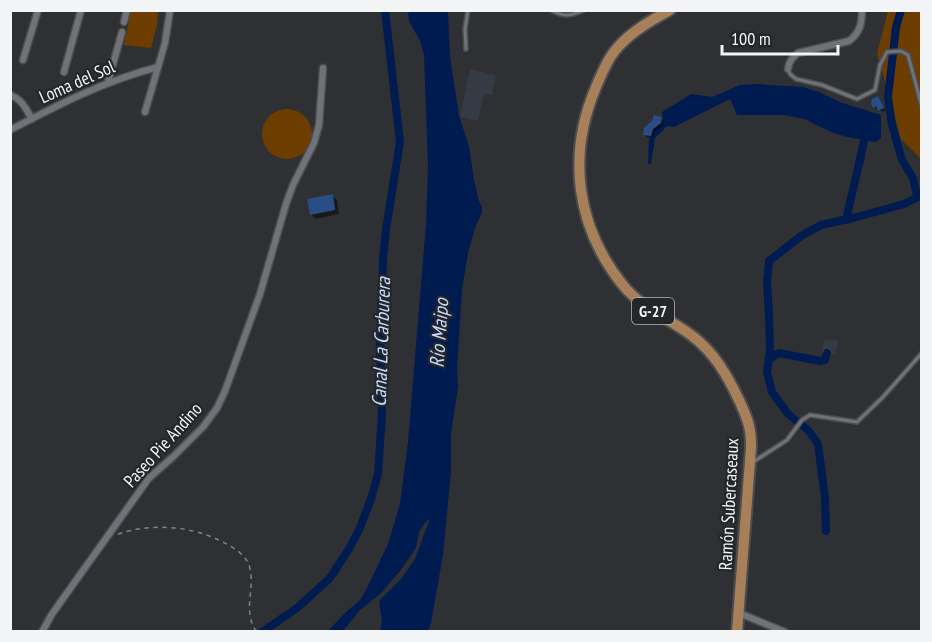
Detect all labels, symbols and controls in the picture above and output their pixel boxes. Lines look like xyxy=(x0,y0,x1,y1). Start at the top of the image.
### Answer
scale bar xyxy=(722,18,838,56)
text: 100 m xyxy=(731,27,771,50)
street label: Loma del Sol xyxy=(36,54,119,108)
water label: Canal La Carburera xyxy=(366,276,396,407)
water label: Río Maipo xyxy=(424,296,454,368)
road number: G-27 xyxy=(632,298,674,324)
street label: Paseo Pie Andino xyxy=(118,397,207,492)
street label: Ramón Subercaseaux xyxy=(714,437,743,571)

